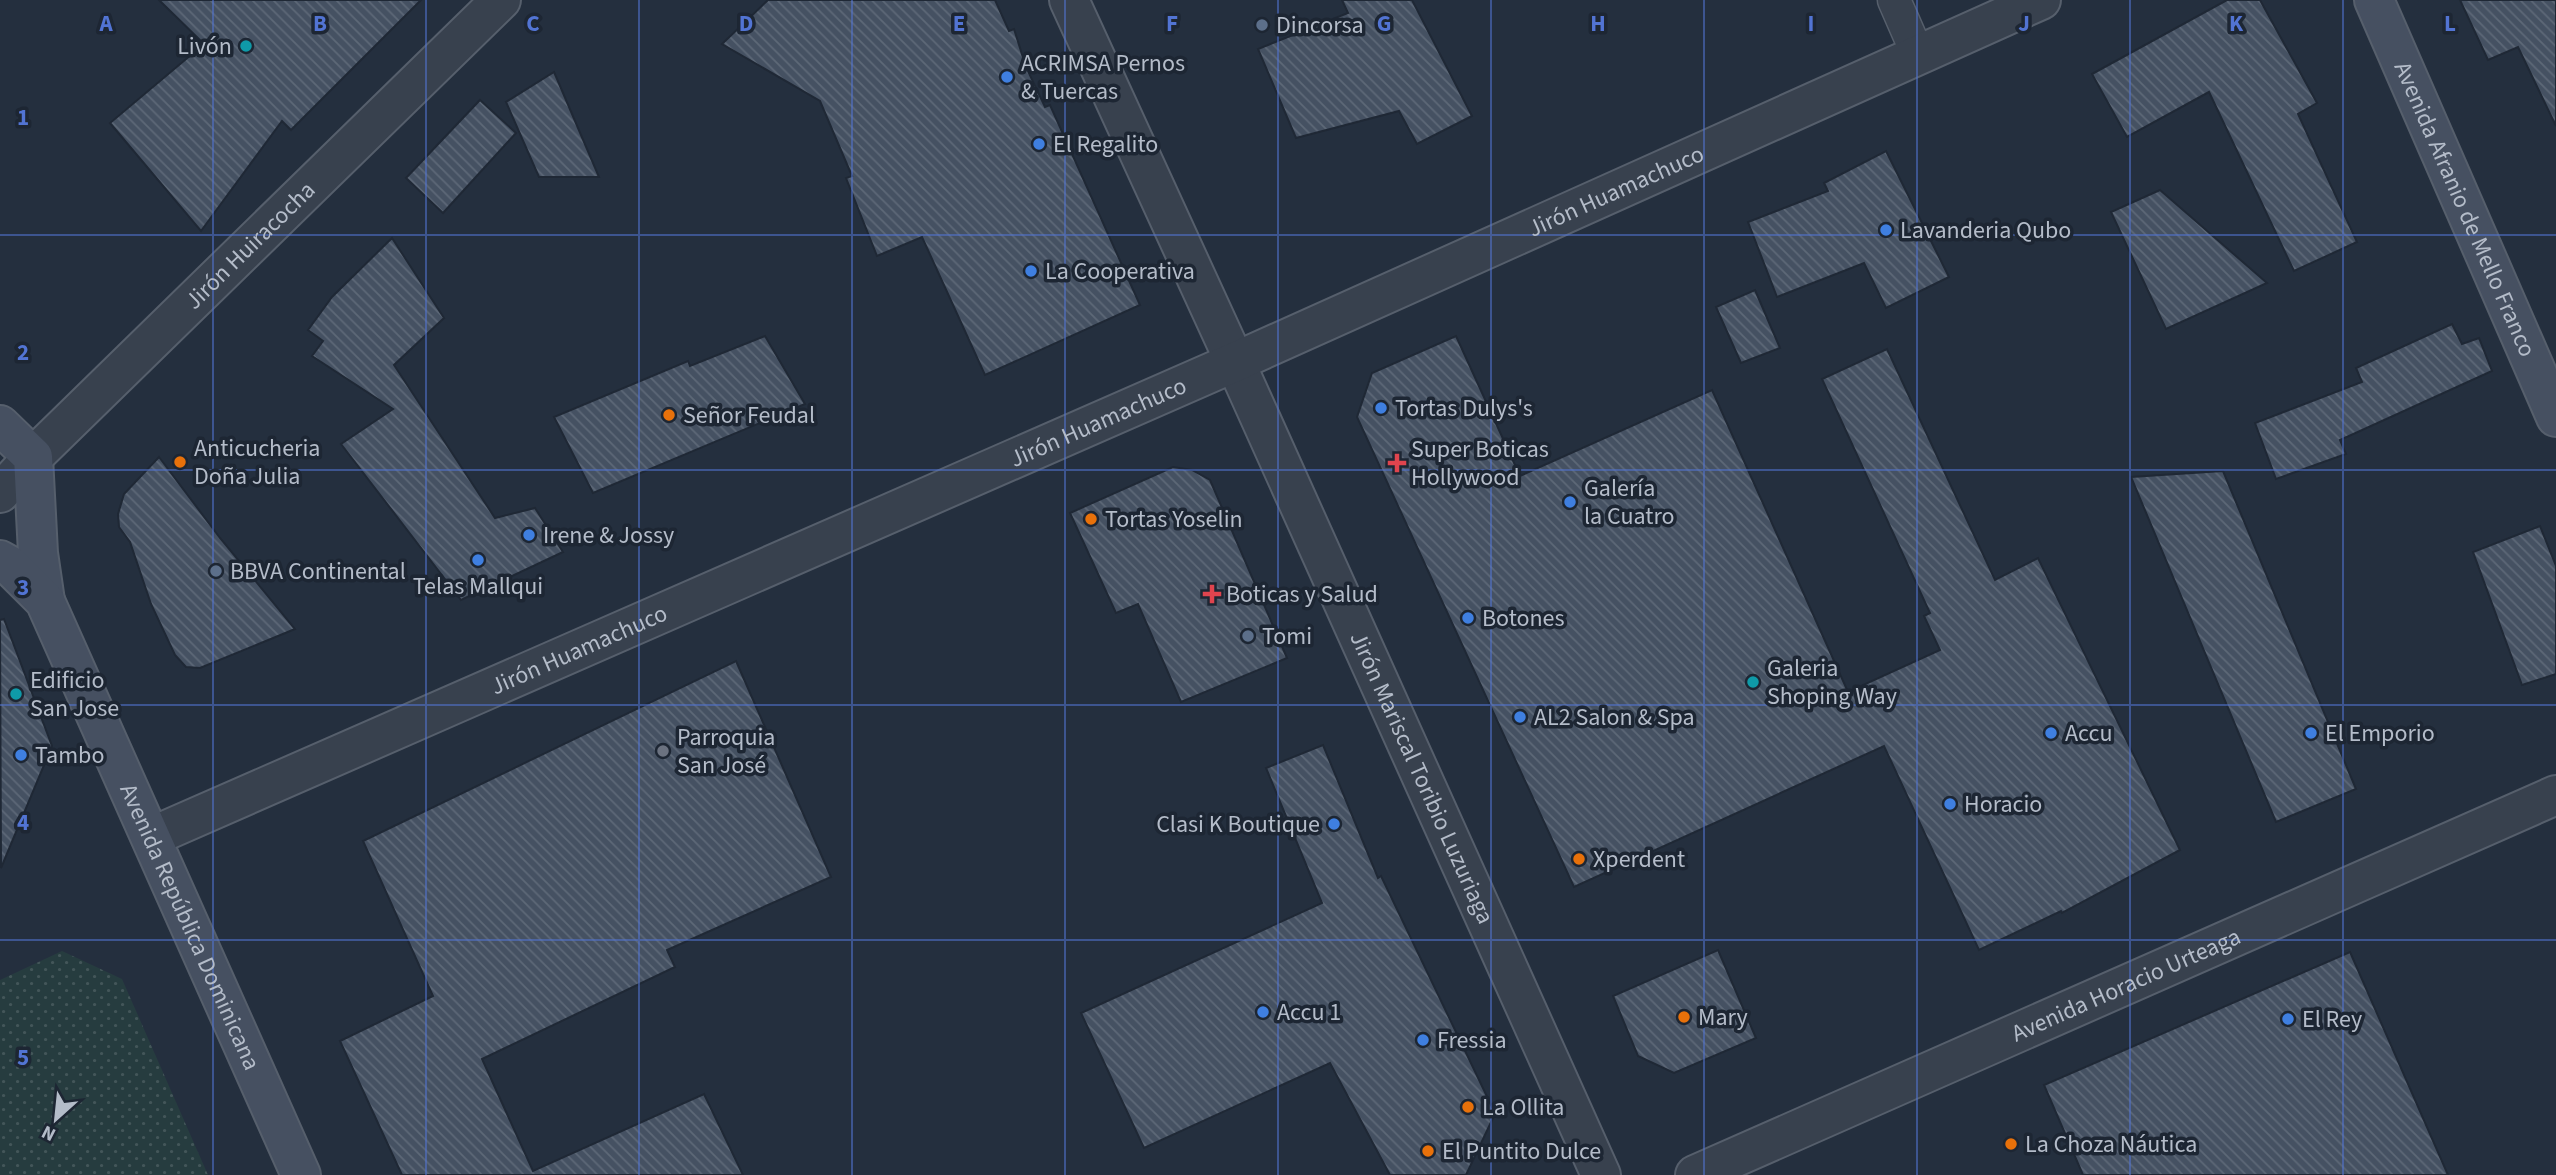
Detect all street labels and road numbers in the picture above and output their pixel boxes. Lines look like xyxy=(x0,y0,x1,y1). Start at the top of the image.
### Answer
street label: Avenida Afranio de Mello Franco xyxy=(2385,56,2545,362)
street label: Jirón Huamachuco xyxy=(1522,136,1710,246)
street label: Jirón Huiracocha xyxy=(177,173,323,317)
street label: Jirón Huamachuco xyxy=(1004,368,1192,476)
street label: Jirón Huamachuco xyxy=(485,595,673,704)
street label: Jirón Mariscal Toribio Luzuriaga xyxy=(1341,626,1503,929)
street label: Avenida República Dominicana xyxy=(111,778,270,1076)
street label: Avenida Horacio Urteaga xyxy=(2006,919,2246,1051)

